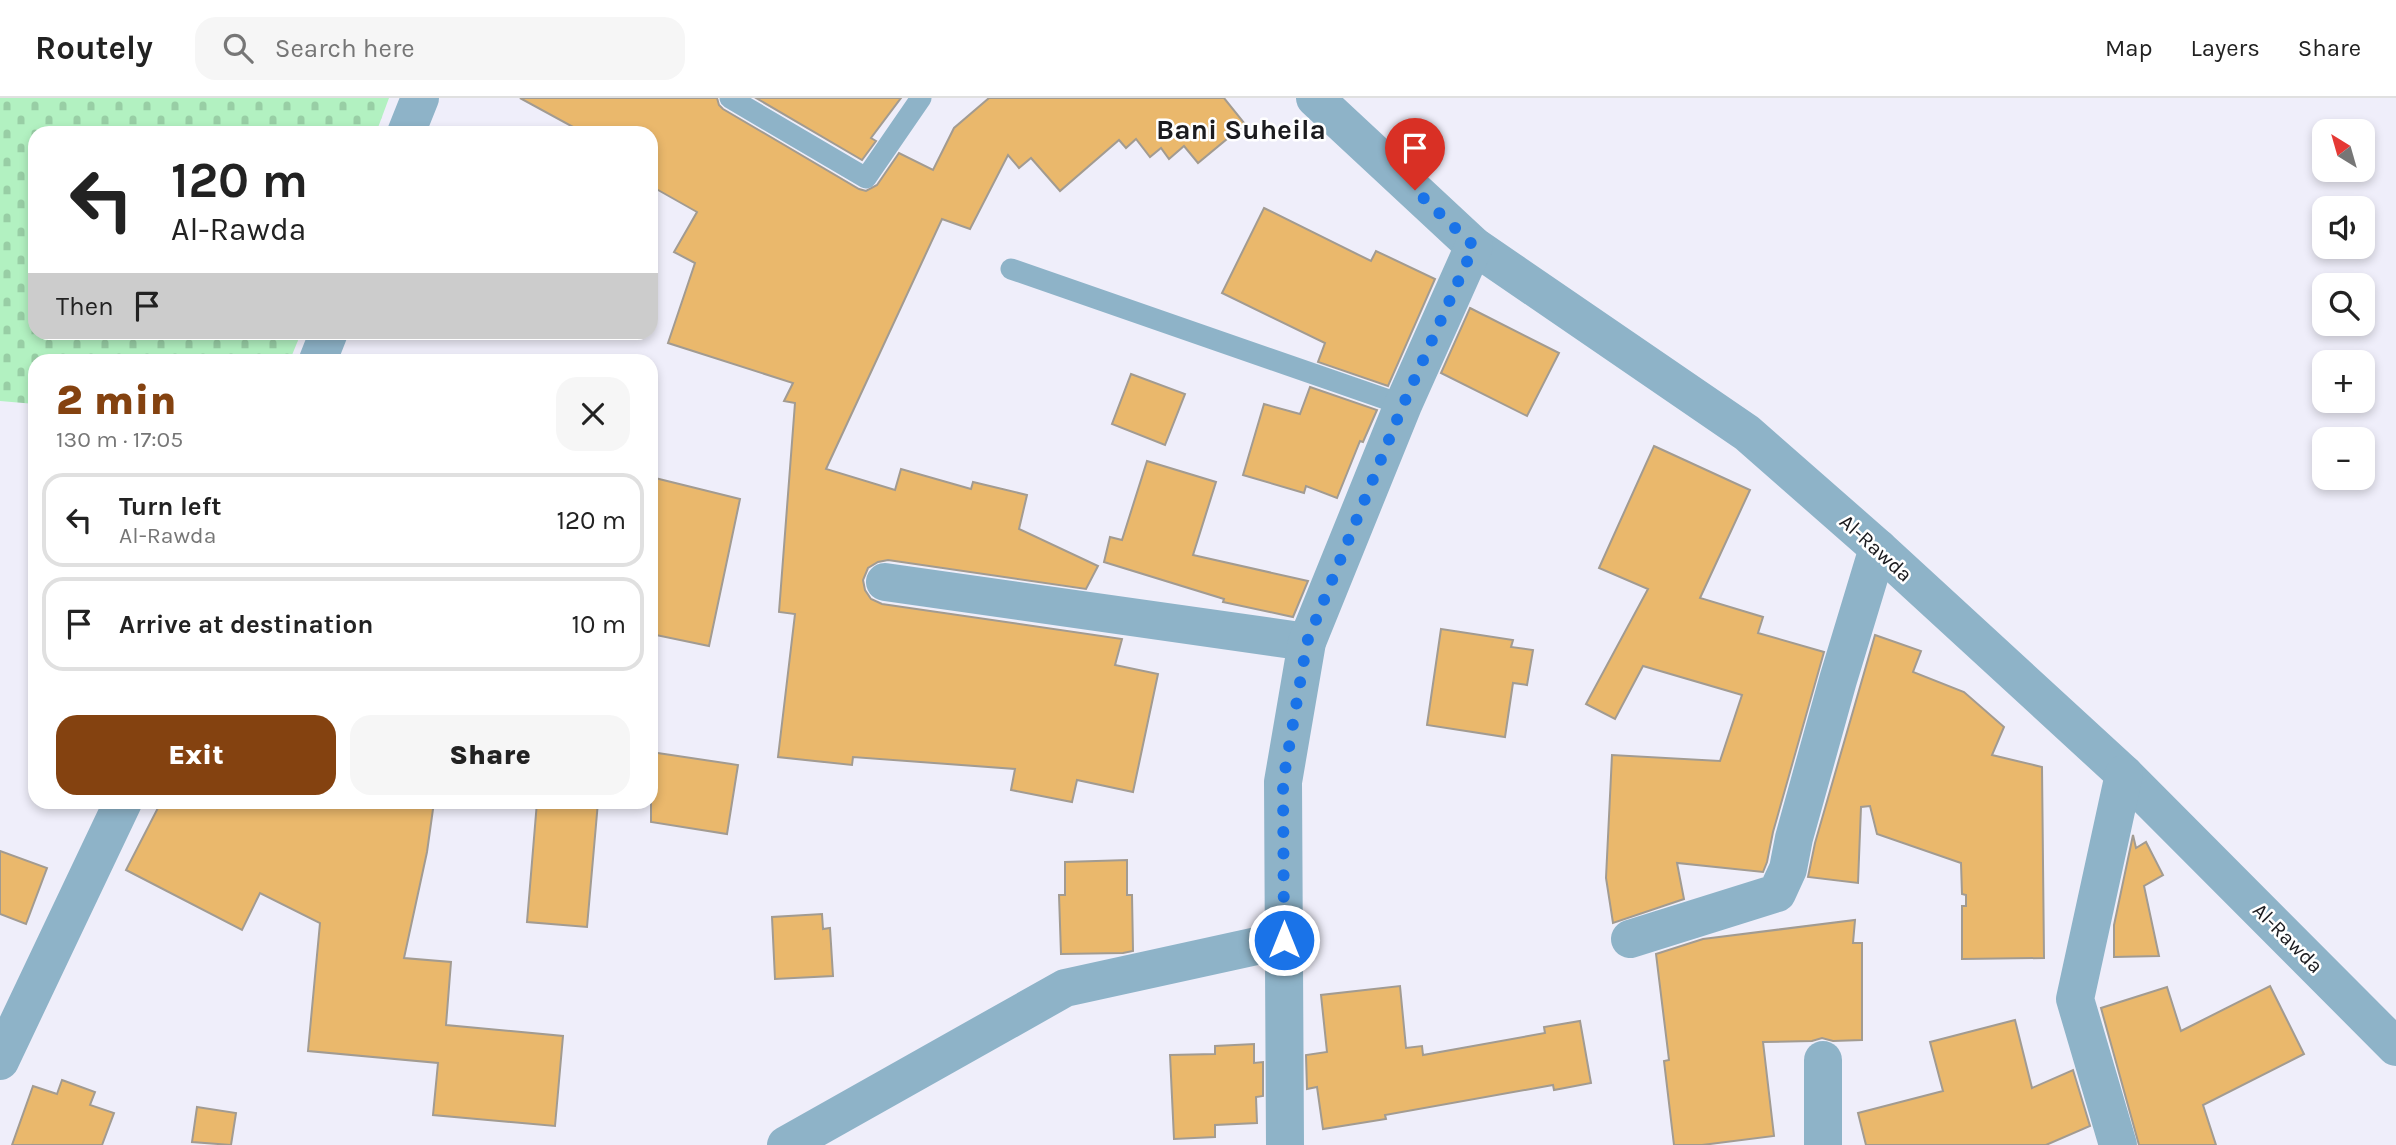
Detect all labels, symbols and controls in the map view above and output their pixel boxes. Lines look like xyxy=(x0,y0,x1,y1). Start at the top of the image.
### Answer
search box xyxy=(195,17,685,80)
text: Routely xyxy=(35,29,153,67)
icon: search xyxy=(219,29,257,67)
text: Search here xyxy=(275,33,415,64)
text: Map xyxy=(2105,34,2153,62)
text: Layers xyxy=(2191,34,2260,62)
text: Share xyxy=(2298,34,2361,62)
district label: Bani Suheila xyxy=(1156,113,1326,146)
pin xyxy=(1385,118,1445,190)
north arrow xyxy=(2312,119,2375,182)
map controls xyxy=(2312,119,2375,490)
icon: arrive xyxy=(1396,129,1434,167)
text: 120 m xyxy=(171,152,308,209)
icon: left xyxy=(56,154,147,245)
button: sound xyxy=(2312,196,2375,259)
text: Al-Rawda xyxy=(171,211,306,248)
button: search xyxy=(2312,273,2375,336)
icon: arrive xyxy=(128,287,166,325)
text: Then xyxy=(56,291,114,322)
button: + xyxy=(2312,350,2375,413)
text: 2 min xyxy=(56,375,176,425)
button: close xyxy=(556,377,630,451)
text: 130 m · 17:05 xyxy=(56,426,183,453)
button: − xyxy=(2312,427,2375,490)
text: Turn left xyxy=(119,491,221,522)
icon: left xyxy=(60,501,98,539)
text: 120 m xyxy=(556,505,626,536)
street label: Al-Rawda xyxy=(1835,509,1917,587)
text: Al-Rawda xyxy=(119,522,216,549)
icon: arrive xyxy=(60,605,98,643)
text: Arrive at destination xyxy=(119,609,373,640)
text: 10 m xyxy=(571,609,626,640)
button: Exit xyxy=(56,715,336,795)
button: Share xyxy=(350,715,630,795)
street label: Al-Rawda xyxy=(2248,898,2328,978)
position arrow xyxy=(1247,903,1321,977)

